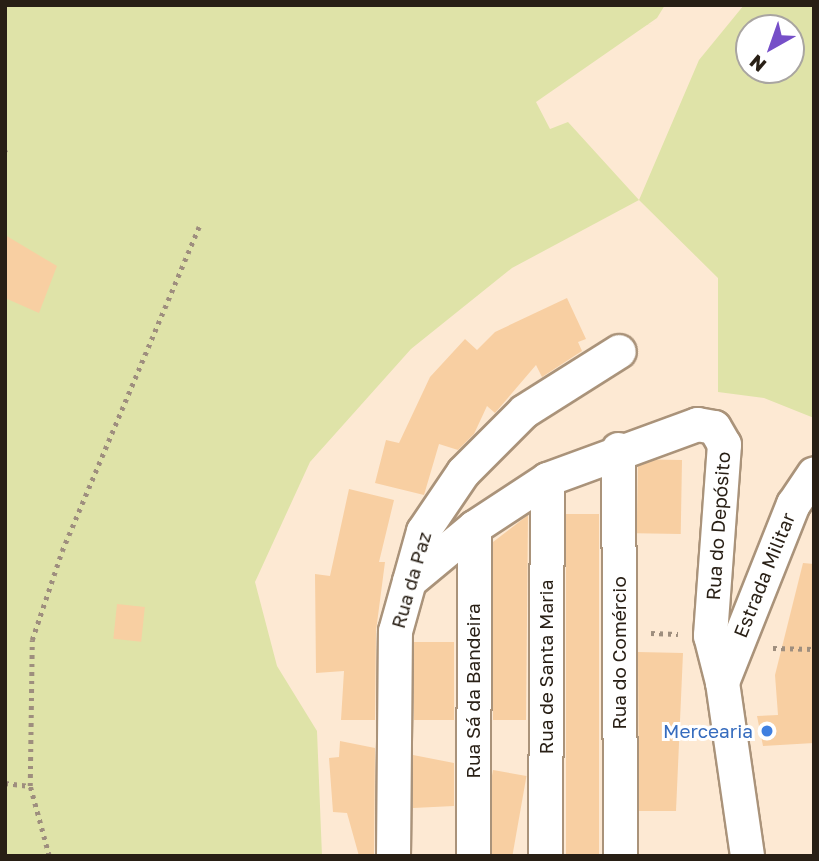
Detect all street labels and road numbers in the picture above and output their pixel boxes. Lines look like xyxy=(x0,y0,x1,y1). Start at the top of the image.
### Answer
street label: Rua do Depósito xyxy=(701,451,735,601)
street label: Estrada Militar xyxy=(729,509,799,641)
street label: Rua da Paz xyxy=(386,529,436,631)
street label: Rua do Comércio xyxy=(608,576,630,730)
street label: Rua de Santa Maria xyxy=(535,580,557,754)
street label: Rua Sá da Bandeira xyxy=(462,603,484,779)

